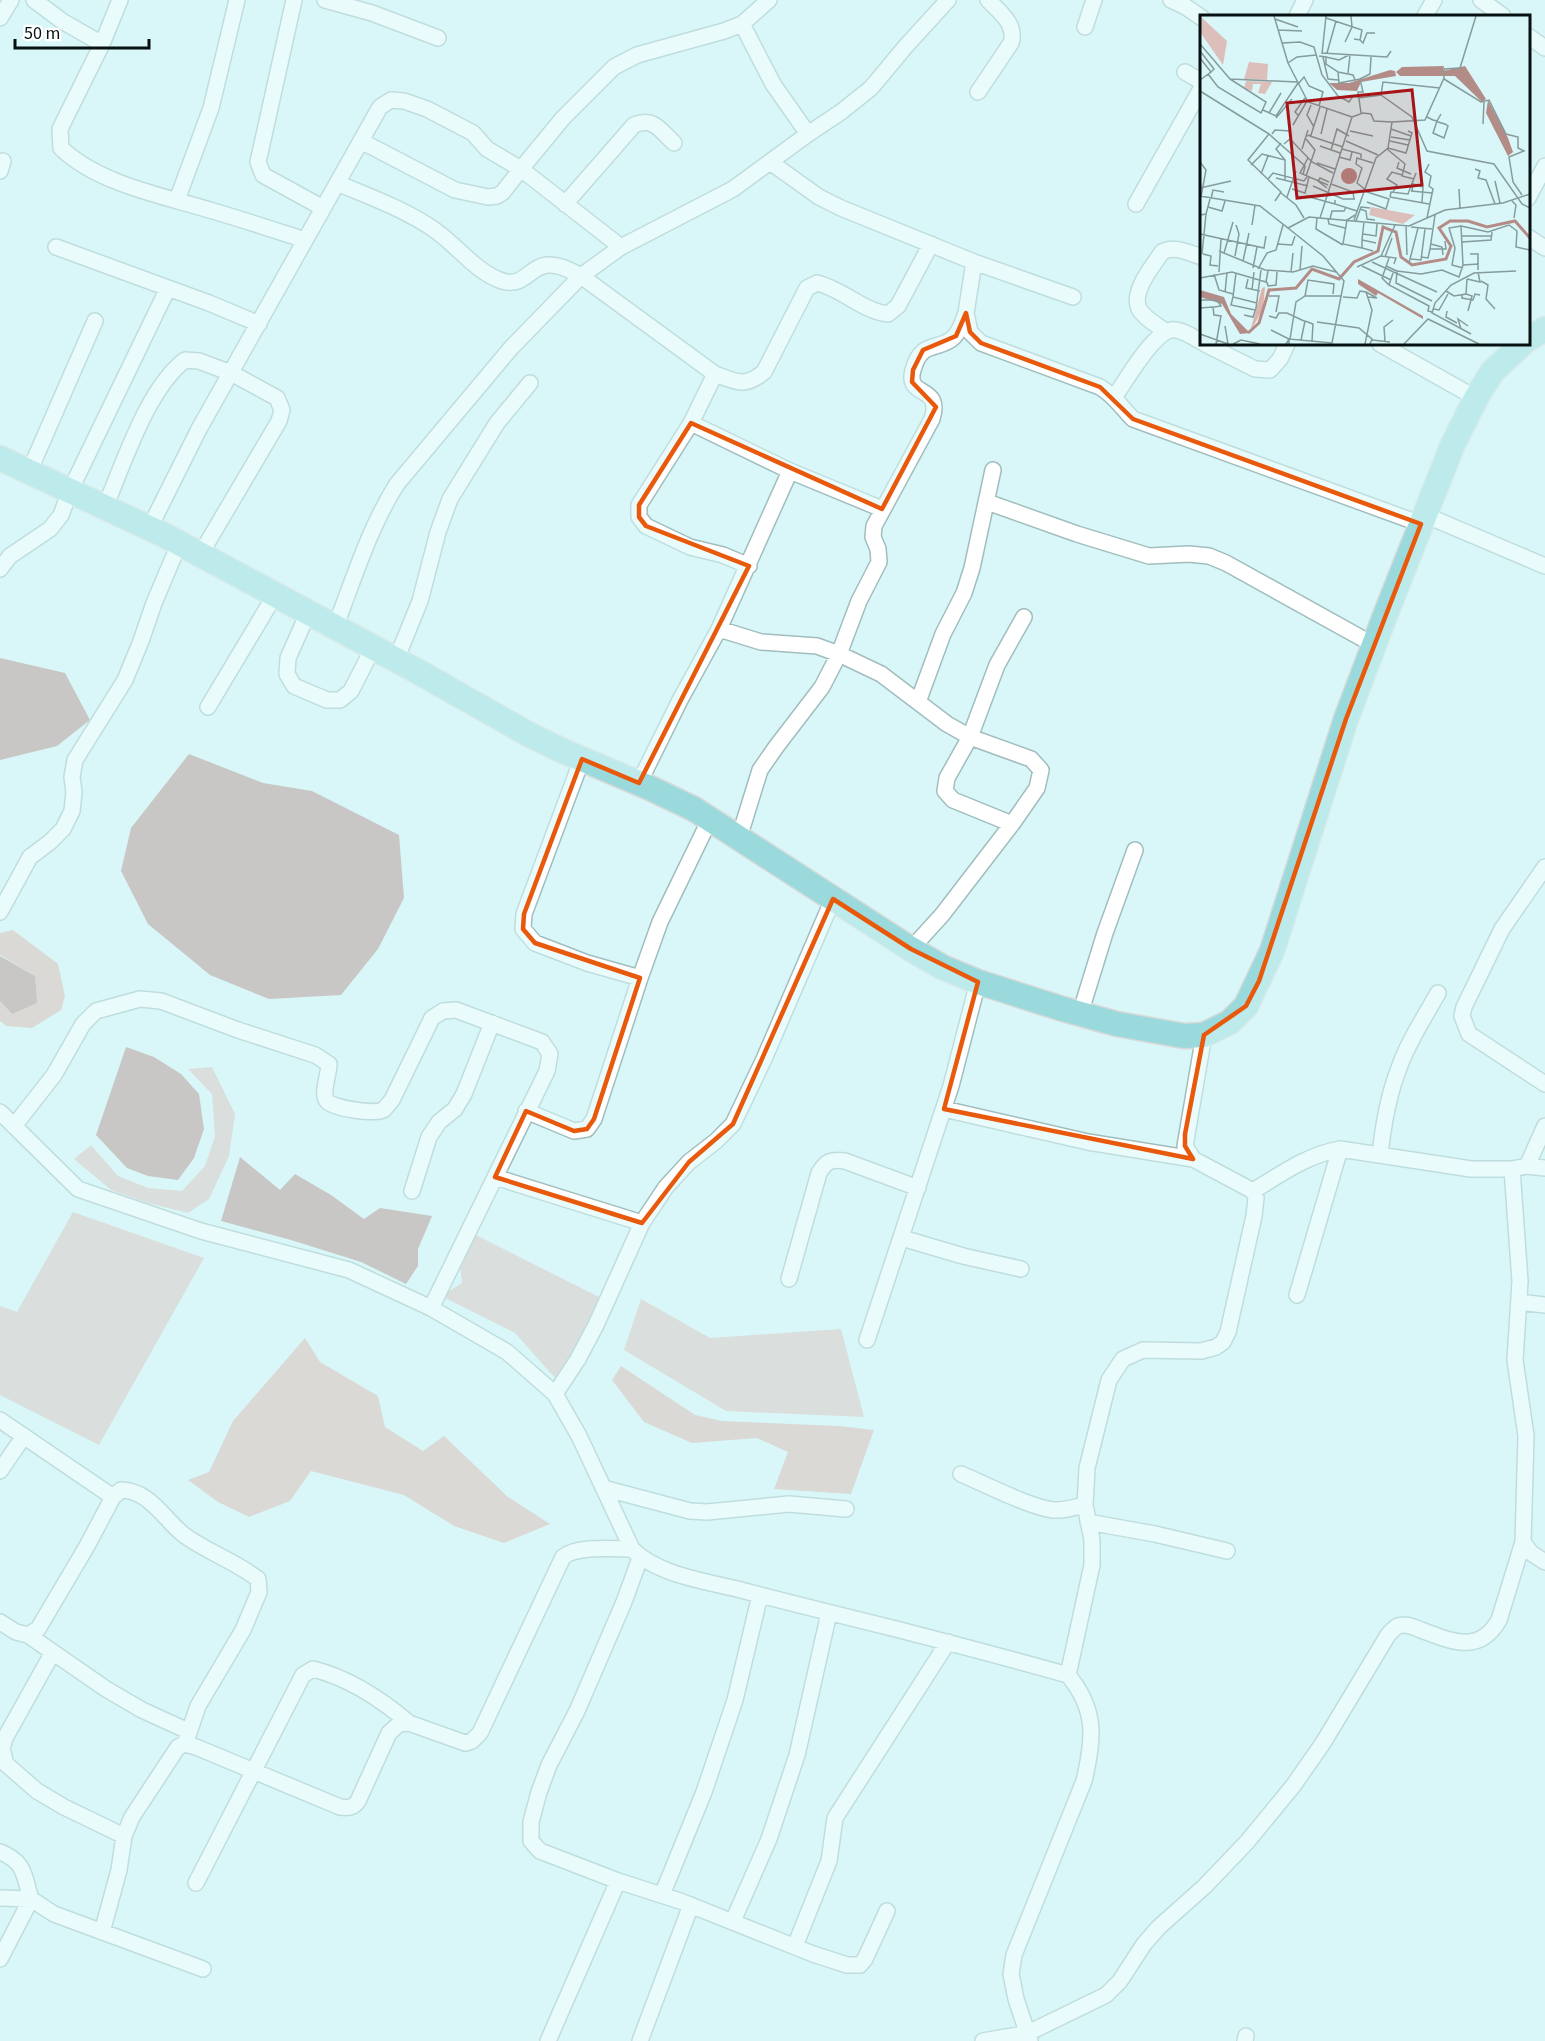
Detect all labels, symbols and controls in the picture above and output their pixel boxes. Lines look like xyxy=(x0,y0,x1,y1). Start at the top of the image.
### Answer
scale bar xyxy=(15,12,148,50)
inset map xyxy=(1200,15,1530,345)
text: 50 m xyxy=(24,21,60,46)

